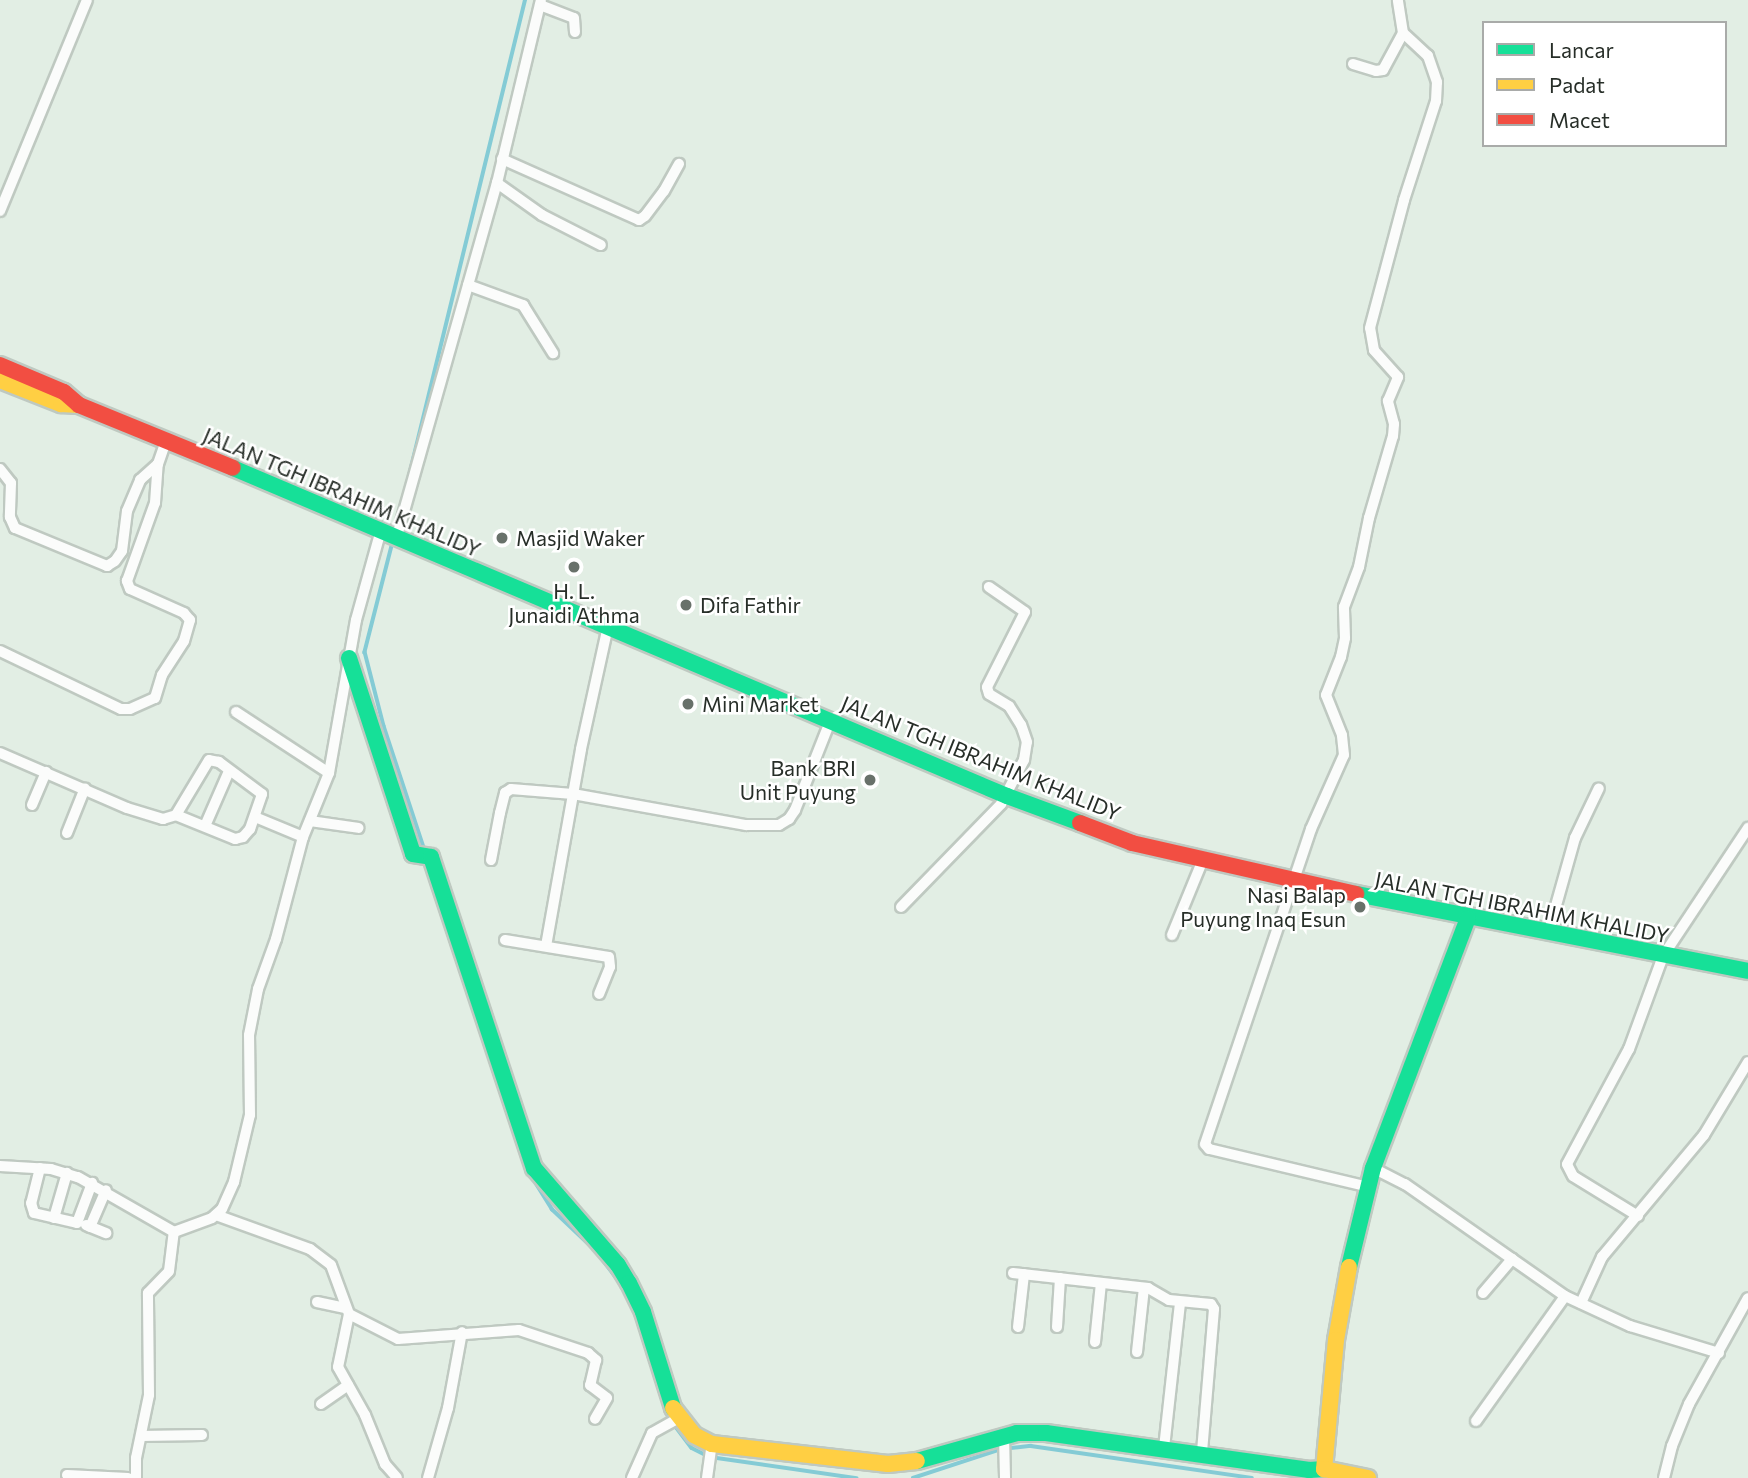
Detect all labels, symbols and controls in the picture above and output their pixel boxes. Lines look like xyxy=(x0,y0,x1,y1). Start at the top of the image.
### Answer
legend xyxy=(1482,21,1727,147)
text: Lancar xyxy=(1549,37,1614,62)
text: Padat xyxy=(1549,72,1605,97)
text: Macet xyxy=(1549,107,1610,132)
street label: JALAN TGH IBRAHIM KHALIDY xyxy=(199,422,485,562)
place label: Masjid Waker xyxy=(516,525,645,551)
marker: Masjid Waker xyxy=(494,530,510,546)
marker: H. L. Junaidi Athma xyxy=(566,559,582,575)
place label: H. L. Junaidi Athma xyxy=(508,578,640,628)
place label: Difa Fathir xyxy=(700,592,801,618)
marker: Difa Fathir xyxy=(678,597,694,613)
street label: JALAN TGH IBRAHIM KHALIDY xyxy=(838,690,1124,826)
place label: Mini Market xyxy=(702,691,819,717)
marker: Mini Market xyxy=(680,696,696,712)
place label: Bank BRI Unit Puyung xyxy=(740,755,856,805)
marker: Bank BRI Unit Puyung xyxy=(862,772,878,788)
street label: JALAN TGH IBRAHIM KHALIDY xyxy=(1373,866,1671,948)
place label: Nasi Balap Puyung Inaq Esun xyxy=(1180,882,1346,932)
marker: Nasi Balap Puyung Inaq Esun xyxy=(1352,899,1368,915)

